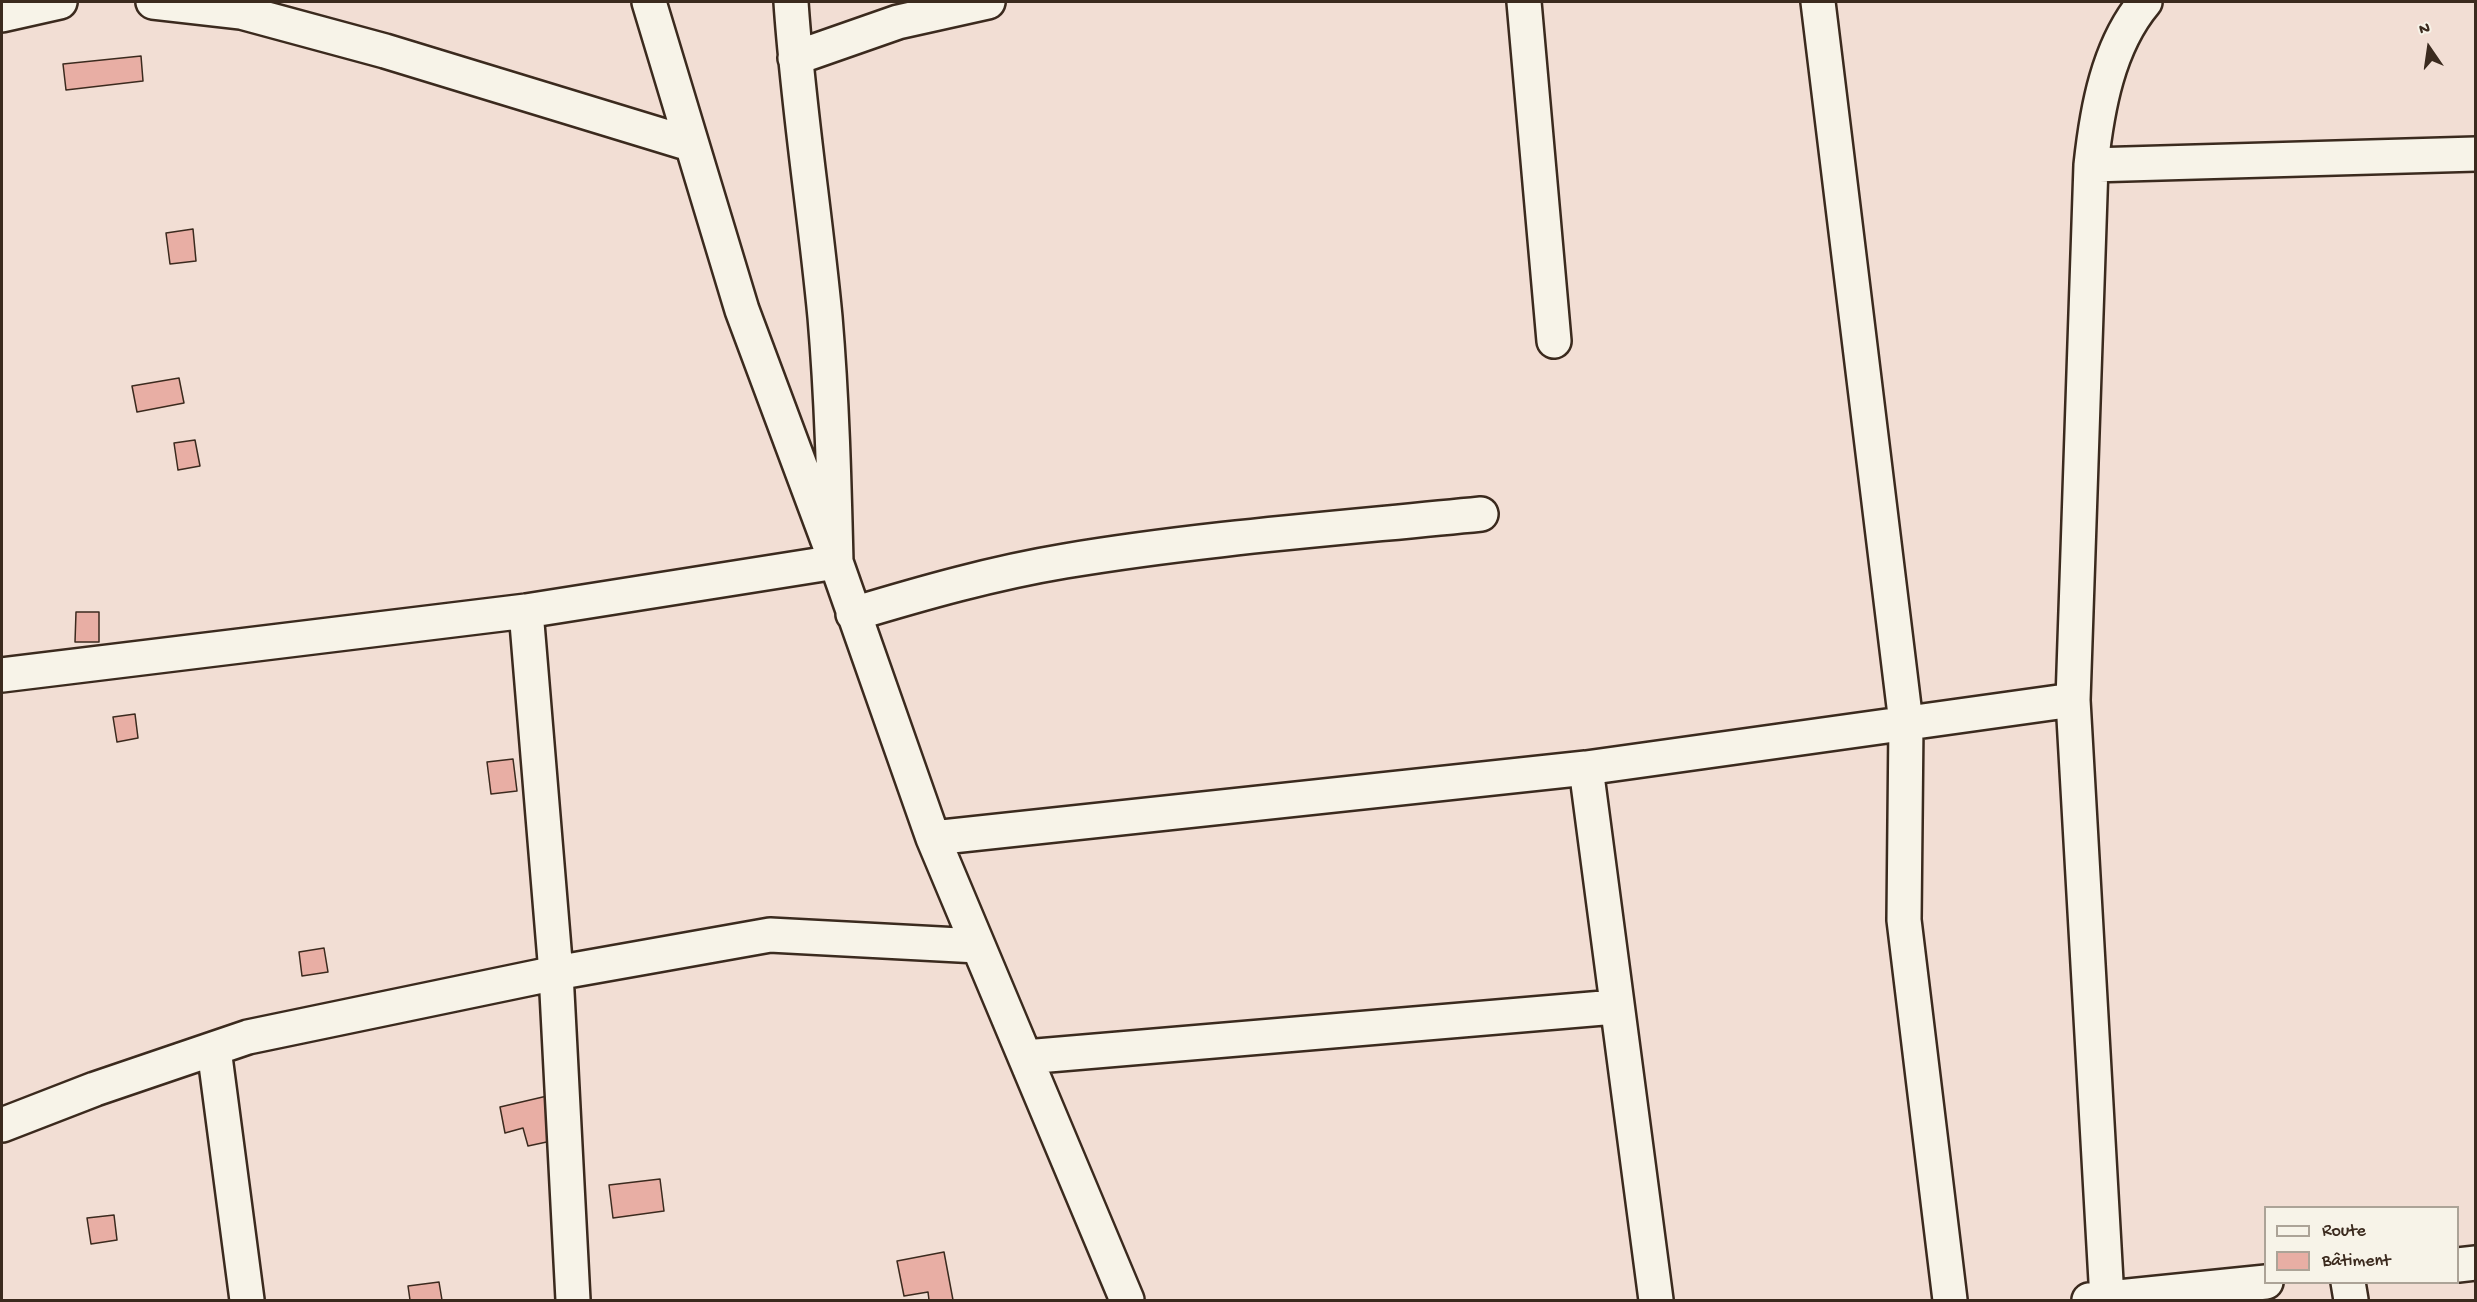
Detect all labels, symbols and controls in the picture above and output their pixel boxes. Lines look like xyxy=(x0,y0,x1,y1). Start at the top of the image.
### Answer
north arrow xyxy=(2399,18,2459,78)
text: N xyxy=(2418,20,2432,40)
legend xyxy=(2264,1206,2459,1284)
text: Route xyxy=(2322,1221,2366,1242)
text: Bâtiment xyxy=(2322,1251,2390,1272)

